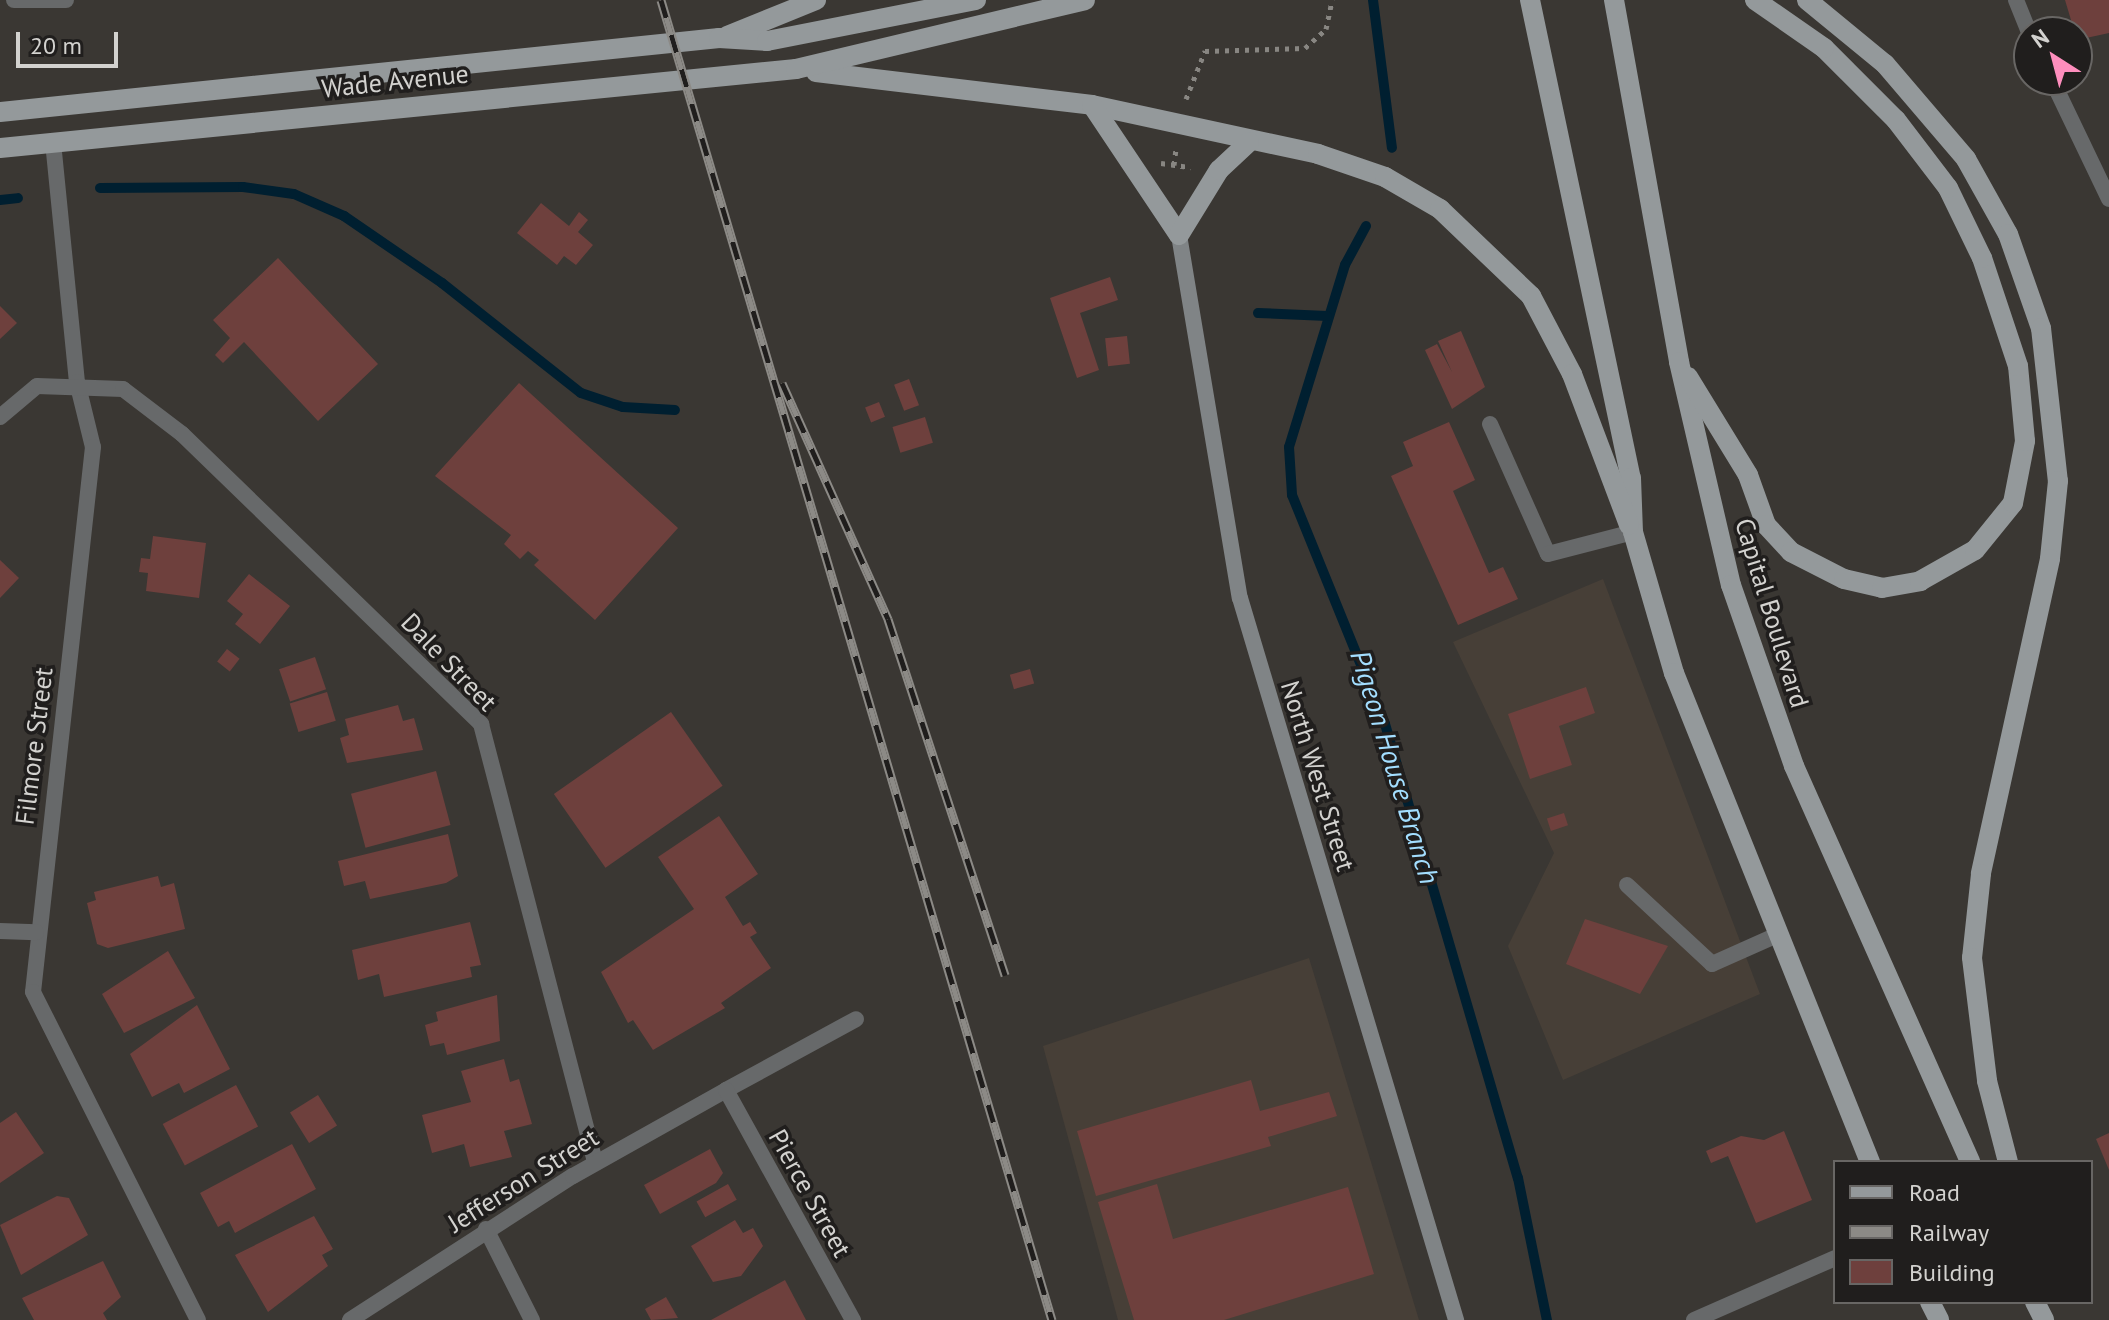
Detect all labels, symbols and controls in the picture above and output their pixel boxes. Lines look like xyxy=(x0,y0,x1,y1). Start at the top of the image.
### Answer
scale bar xyxy=(20,16,122,66)
north arrow xyxy=(2013,16,2093,96)
text: N xyxy=(2026,23,2054,54)
text: 20 m xyxy=(30,30,82,61)
street label: Wade Avenue xyxy=(319,58,471,104)
street label: Capital Boulevard xyxy=(1728,515,1816,711)
street label: Dale Street xyxy=(395,607,503,717)
water label: Pigeon House Branch xyxy=(1343,646,1447,888)
street label: Filmore Street xyxy=(9,665,59,827)
street label: North West Street xyxy=(1274,677,1362,875)
street label: Jefferson Street xyxy=(442,1121,604,1239)
street label: Pierce Street xyxy=(762,1124,858,1262)
legend xyxy=(1833,1160,2093,1304)
text: Road xyxy=(1909,1177,1960,1208)
text: Railway xyxy=(1909,1217,1989,1248)
text: Building xyxy=(1909,1257,1995,1288)

